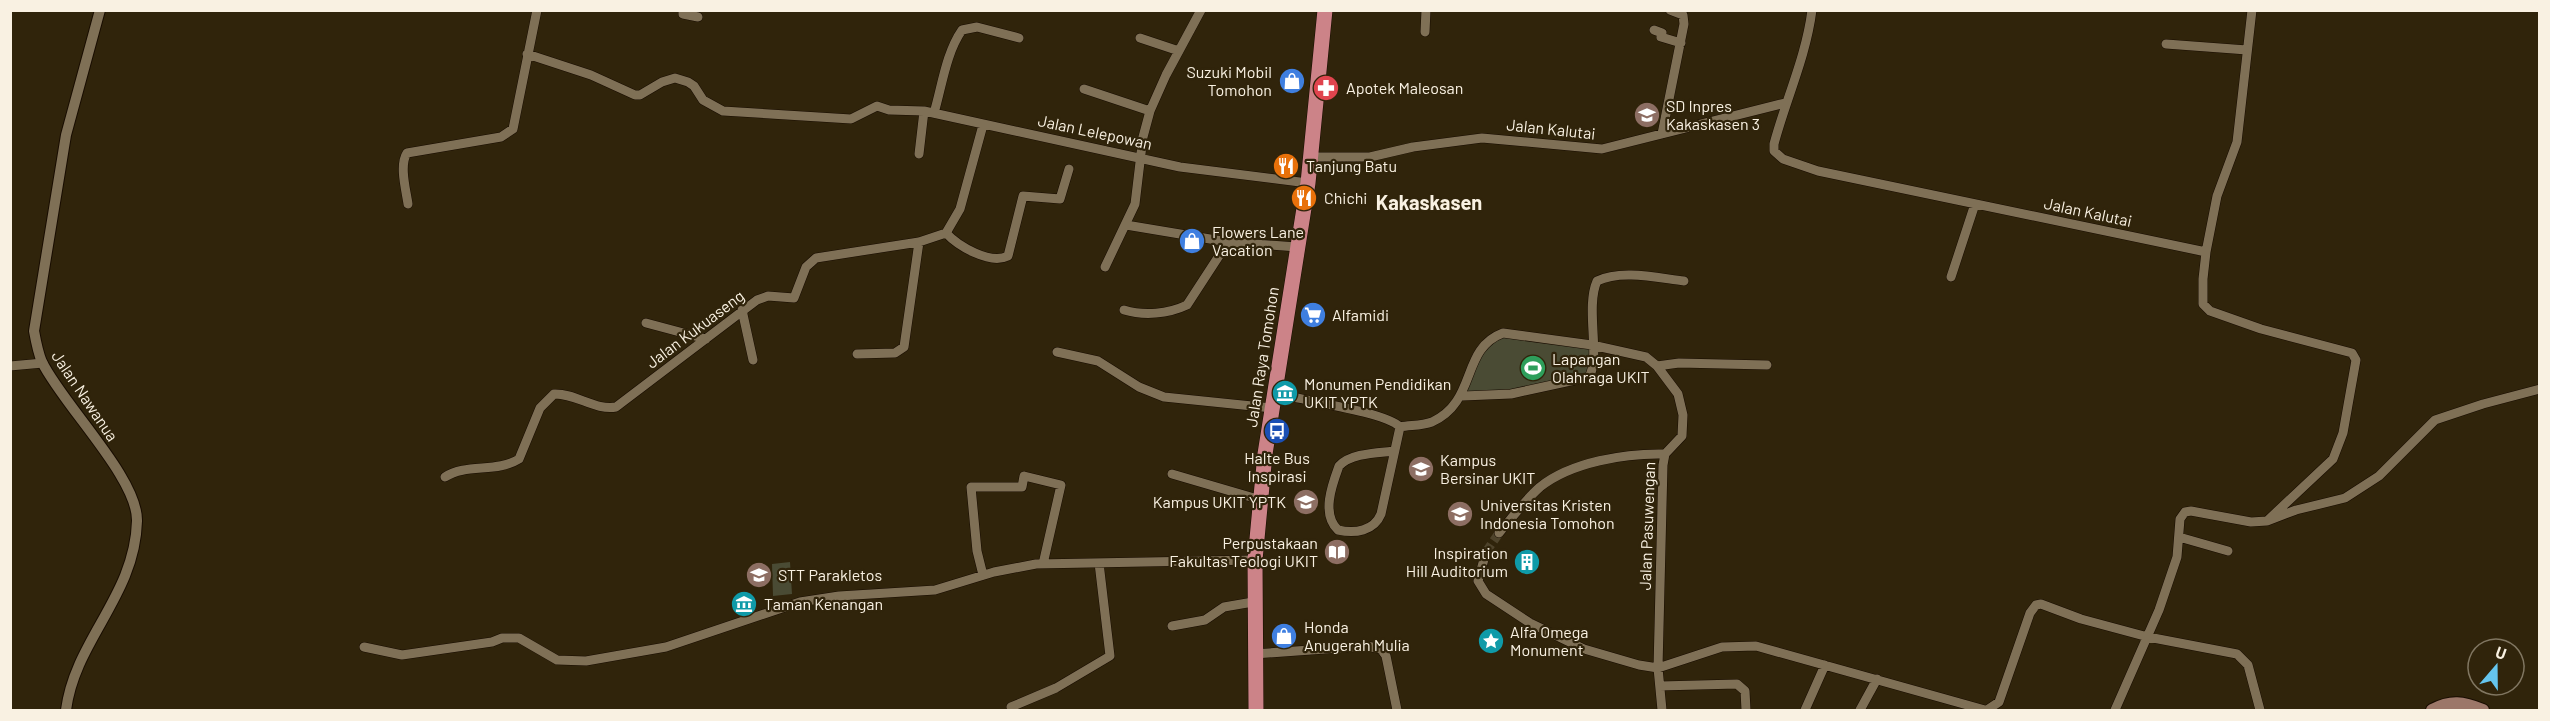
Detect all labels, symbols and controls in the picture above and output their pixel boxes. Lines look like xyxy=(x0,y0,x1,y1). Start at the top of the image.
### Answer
place label: Suzuki Mobil Tomohon xyxy=(1186,62,1272,99)
shop icon: Suzuki Mobil Tomohon xyxy=(1277,66,1307,96)
pharmacy icon: Apotek Maleosan xyxy=(1311,73,1341,103)
place label: Apotek Maleosan xyxy=(1346,78,1463,97)
place label: SD Inpres Kakaskasen 3 xyxy=(1666,96,1760,133)
school or university icon: SD Inpres Kakaskasen 3 xyxy=(1632,100,1662,130)
street label: Jalan Lelepowan xyxy=(1036,110,1154,153)
street label: Jalan Kalutai xyxy=(1506,114,1596,143)
restaurant icon: Tanjung Batu xyxy=(1271,151,1301,181)
place label: Tanjung Batu xyxy=(1306,156,1397,175)
restaurant icon: Chichi xyxy=(1289,183,1319,213)
place label: Chichi xyxy=(1324,188,1367,207)
district label: Kakaskasen xyxy=(1376,190,1482,214)
street label: Jalan Kalutai xyxy=(2042,193,2134,230)
place label: Flowers Lane Vacation xyxy=(1212,222,1304,259)
shop icon: Flowers Lane Vacation xyxy=(1177,226,1207,256)
street label: Jalan Raya Tomohon xyxy=(1241,285,1282,429)
street label: Jalan Kukuaseng xyxy=(642,286,747,372)
supermarket icon: Alfamidi xyxy=(1298,300,1328,330)
place label: Alfamidi xyxy=(1332,305,1389,324)
street label: Jalan Nawanua xyxy=(48,347,123,445)
place label: Lapangan Olahraga UKIT xyxy=(1552,349,1650,386)
sports icon: Lapangan Olahraga UKIT xyxy=(1518,353,1548,383)
place label: Monumen Pendidikan UKIT YPTK xyxy=(1304,374,1451,411)
museum icon: Monumen Pendidikan UKIT YPTK xyxy=(1270,378,1300,408)
bus stop icon: Halte Bus Inspirasi xyxy=(1262,416,1292,446)
place label: Halte Bus Inspirasi xyxy=(1244,448,1310,485)
place label: Kampus Bersinar UKIT xyxy=(1440,450,1535,487)
school or university icon: Kampus Bersinar UKIT xyxy=(1406,454,1436,484)
street label: Jalan Pasuwengan xyxy=(1635,461,1658,591)
school or university icon: Kampus UKIT YPTK xyxy=(1291,487,1321,517)
place label: Kampus UKIT YPTK xyxy=(1153,492,1286,511)
place label: Universitas Kristen Indonesia Tomohon xyxy=(1480,495,1615,532)
school or university icon: Universitas Kristen Indonesia Tomohon xyxy=(1445,499,1475,529)
place label: Perpustakaan Fakultas Teologi UKIT xyxy=(1169,533,1318,570)
library icon: Perpustakaan Fakultas Teologi UKIT xyxy=(1322,537,1352,567)
place label: Inspiration Hill Auditorium xyxy=(1406,543,1508,580)
building icon: Inspiration Hill Auditorium xyxy=(1512,547,1542,577)
school or university icon: STT Parakletos xyxy=(744,560,774,590)
place label: STT Parakletos xyxy=(778,565,882,584)
museum icon: Taman Kenangan xyxy=(729,589,759,619)
place label: Taman Kenangan xyxy=(764,594,883,613)
place label: Honda Anugerah Mulia xyxy=(1304,617,1410,654)
shop icon: Honda Anugerah Mulia xyxy=(1269,621,1299,651)
place label: Alfa Omega Monument xyxy=(1510,622,1589,659)
place icon: Alfa Omega Monument xyxy=(1476,626,1506,656)
north arrow xyxy=(2466,637,2526,697)
text: U xyxy=(2493,642,2509,663)

